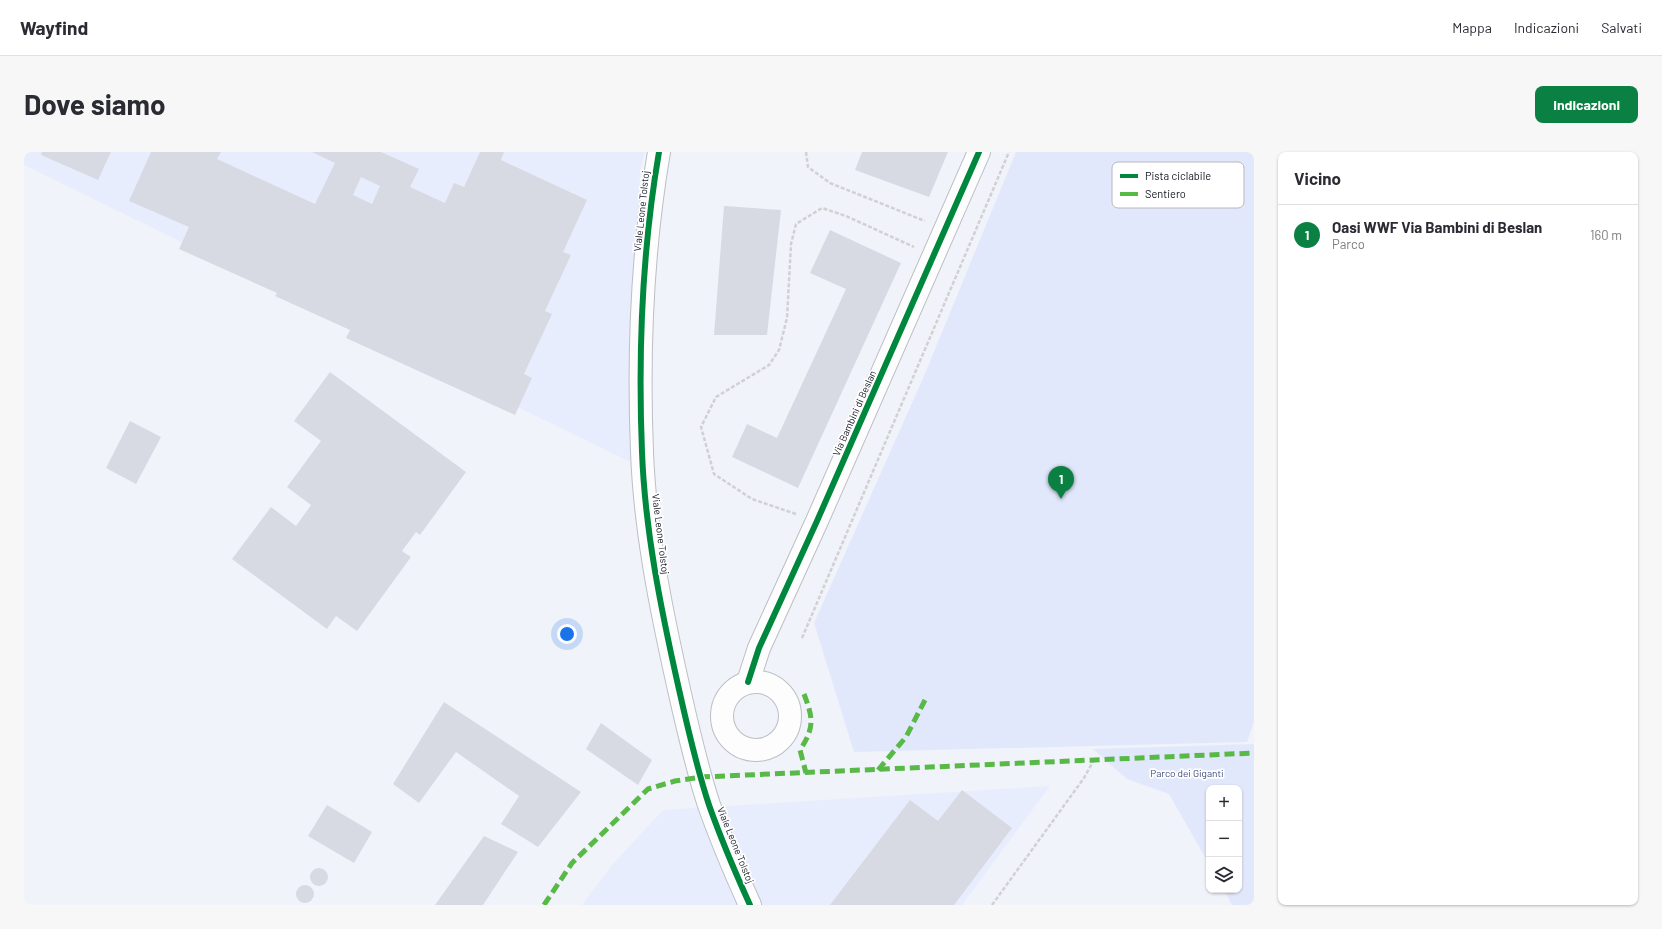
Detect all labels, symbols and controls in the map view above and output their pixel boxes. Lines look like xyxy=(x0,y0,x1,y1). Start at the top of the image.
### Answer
text: Wayfind xyxy=(20,16,88,39)
text: Mappa xyxy=(1452,19,1492,36)
text: Indicazioni xyxy=(1514,19,1579,36)
text: Salvati xyxy=(1601,19,1642,36)
button: Indicazioni xyxy=(1535,86,1638,123)
text: Dove siamo xyxy=(24,87,166,121)
legend xyxy=(1112,162,1244,208)
text: Vicino xyxy=(1294,168,1341,188)
text: Pista ciclabile xyxy=(1145,169,1211,182)
street label: Viale Leone Tolstoj xyxy=(631,170,651,252)
text: Sentiero xyxy=(1145,187,1186,200)
text: Oasi WWF Via Bambini di Beslan xyxy=(1332,218,1542,236)
text: 1 xyxy=(1305,227,1309,243)
text: 160 m xyxy=(1590,227,1622,243)
text: Parco xyxy=(1332,236,1365,252)
street label: Via Bambini di Beslan xyxy=(830,368,878,458)
pin: 1 xyxy=(1048,466,1074,499)
street label: Viale Leone Tolstoj xyxy=(650,493,672,575)
your location xyxy=(557,624,577,644)
park label: Parco dei Giganti xyxy=(1150,767,1224,779)
map controls xyxy=(1206,785,1242,893)
button: + xyxy=(1206,785,1242,821)
street label: Viale Leone Tolstoj xyxy=(715,805,757,885)
button: − xyxy=(1206,821,1242,857)
button: layers xyxy=(1206,857,1242,893)

